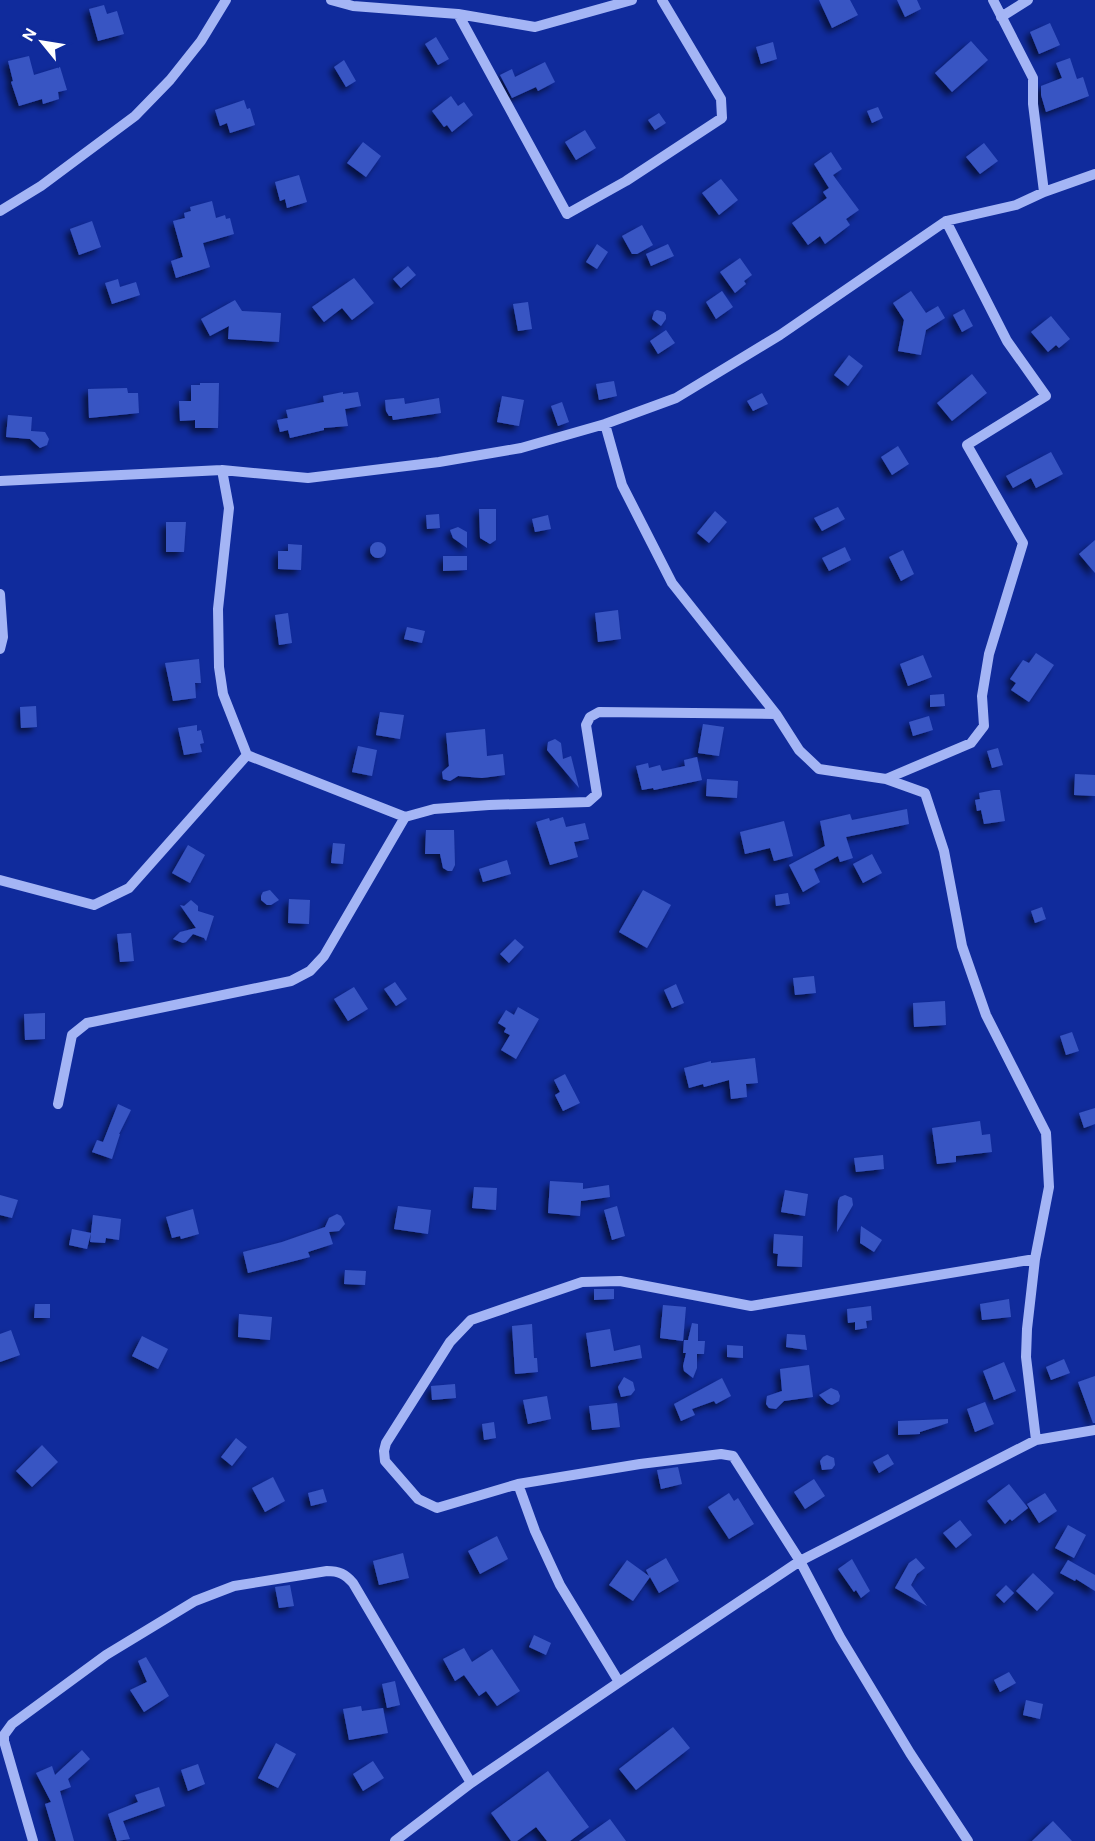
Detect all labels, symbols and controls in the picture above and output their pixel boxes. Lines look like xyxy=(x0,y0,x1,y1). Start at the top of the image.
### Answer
north arrow xyxy=(12,12,72,72)
text: N xyxy=(17,24,41,45)

